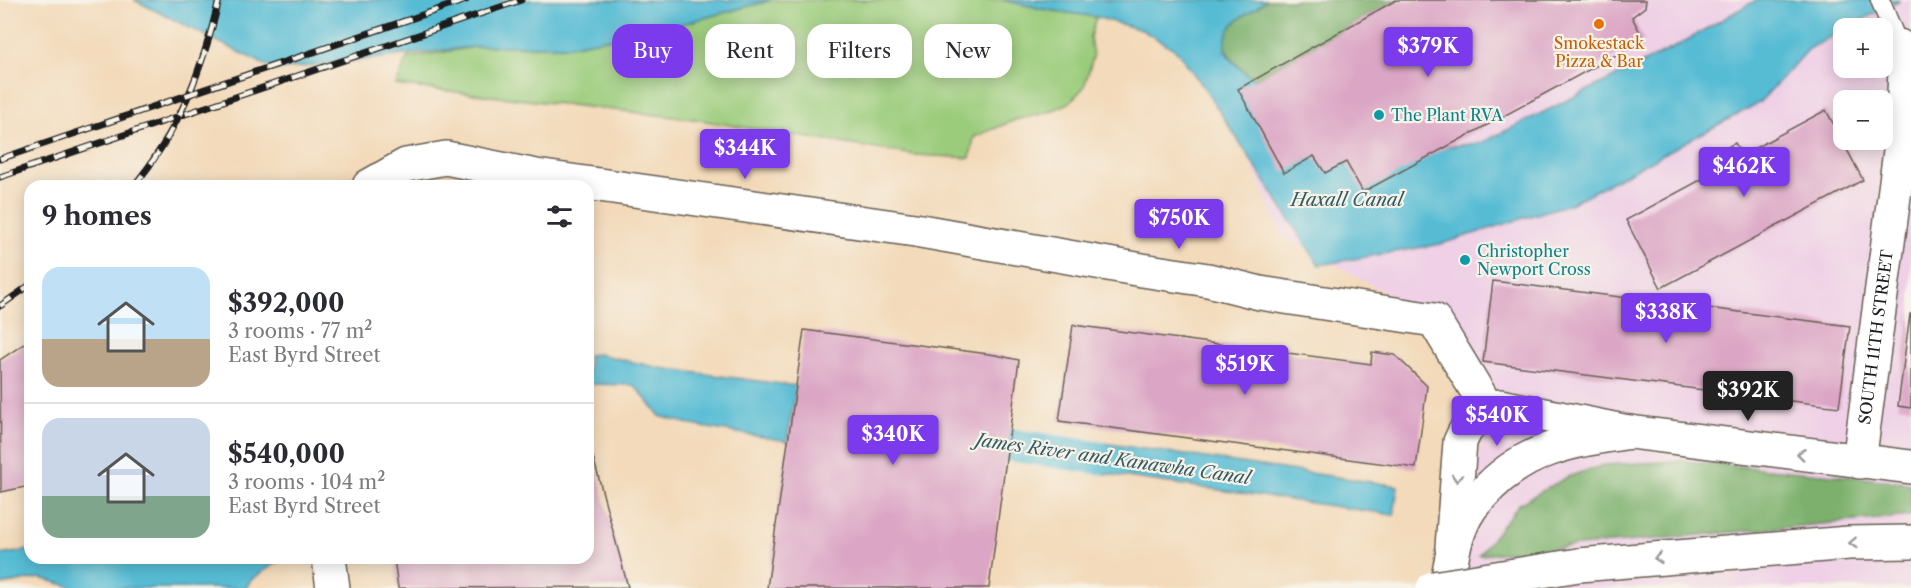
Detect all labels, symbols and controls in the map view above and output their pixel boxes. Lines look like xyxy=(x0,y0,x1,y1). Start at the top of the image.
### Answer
marker: Smokestack Pizza & Bar xyxy=(1592,17,1606,31)
map controls xyxy=(1833,18,1893,150)
button: + xyxy=(1833,18,1893,78)
chip: Buy xyxy=(612,24,693,78)
chip: Rent xyxy=(705,24,795,78)
chip: Filters xyxy=(807,24,912,78)
chip: New xyxy=(924,24,1012,78)
pin: $379K xyxy=(1386,27,1470,78)
place label: Smokestack Pizza & Bar xyxy=(1554,33,1645,71)
text: $379K xyxy=(1398,34,1458,58)
button: − xyxy=(1833,90,1893,150)
place label: The Plant RVA xyxy=(1391,105,1504,125)
marker: The Plant RVA xyxy=(1372,108,1386,122)
pin: $344K xyxy=(703,129,787,180)
text: $344K xyxy=(714,136,776,160)
pin: $462K xyxy=(1702,147,1786,198)
text: $462K xyxy=(1713,154,1775,178)
water label: Haxall Canal xyxy=(1289,189,1406,211)
pin: $750K xyxy=(1137,199,1221,250)
text: 9 homes xyxy=(42,200,152,232)
icon: filters xyxy=(543,200,576,233)
text: $750K xyxy=(1148,206,1210,230)
place label: Christopher Newport Cross xyxy=(1477,241,1591,279)
street label: SOUTH 11TH STREET xyxy=(1854,249,1897,426)
marker: Christopher Newport Cross xyxy=(1458,253,1472,267)
text: $392,000 xyxy=(228,287,345,319)
icon: home xyxy=(90,291,162,363)
pin: $338K xyxy=(1624,293,1708,344)
text: $338K xyxy=(1635,300,1697,324)
text: 3 rooms · 77 m² xyxy=(228,319,372,343)
text: East Byrd Street xyxy=(228,343,381,367)
pin: $519K xyxy=(1203,345,1287,396)
text: $519K xyxy=(1215,352,1275,376)
pin: $392K xyxy=(1706,371,1790,422)
text: $392K xyxy=(1717,378,1779,402)
pin: $540K xyxy=(1455,396,1539,447)
text: $540K xyxy=(1466,403,1528,427)
pin: $340K xyxy=(851,415,935,466)
text: $340K xyxy=(861,422,925,446)
water label: James River and Kanawha Canal xyxy=(969,428,1254,489)
text: $540,000 xyxy=(228,438,345,470)
icon: home xyxy=(90,442,162,514)
one-way arrow xyxy=(1796,449,1805,461)
text: 3 rooms · 104 m² xyxy=(228,470,385,494)
one-way arrow xyxy=(1451,474,1464,483)
text: East Byrd Street xyxy=(228,494,381,518)
one-way arrow xyxy=(1848,537,1857,550)
one-way arrow xyxy=(1654,551,1663,564)

